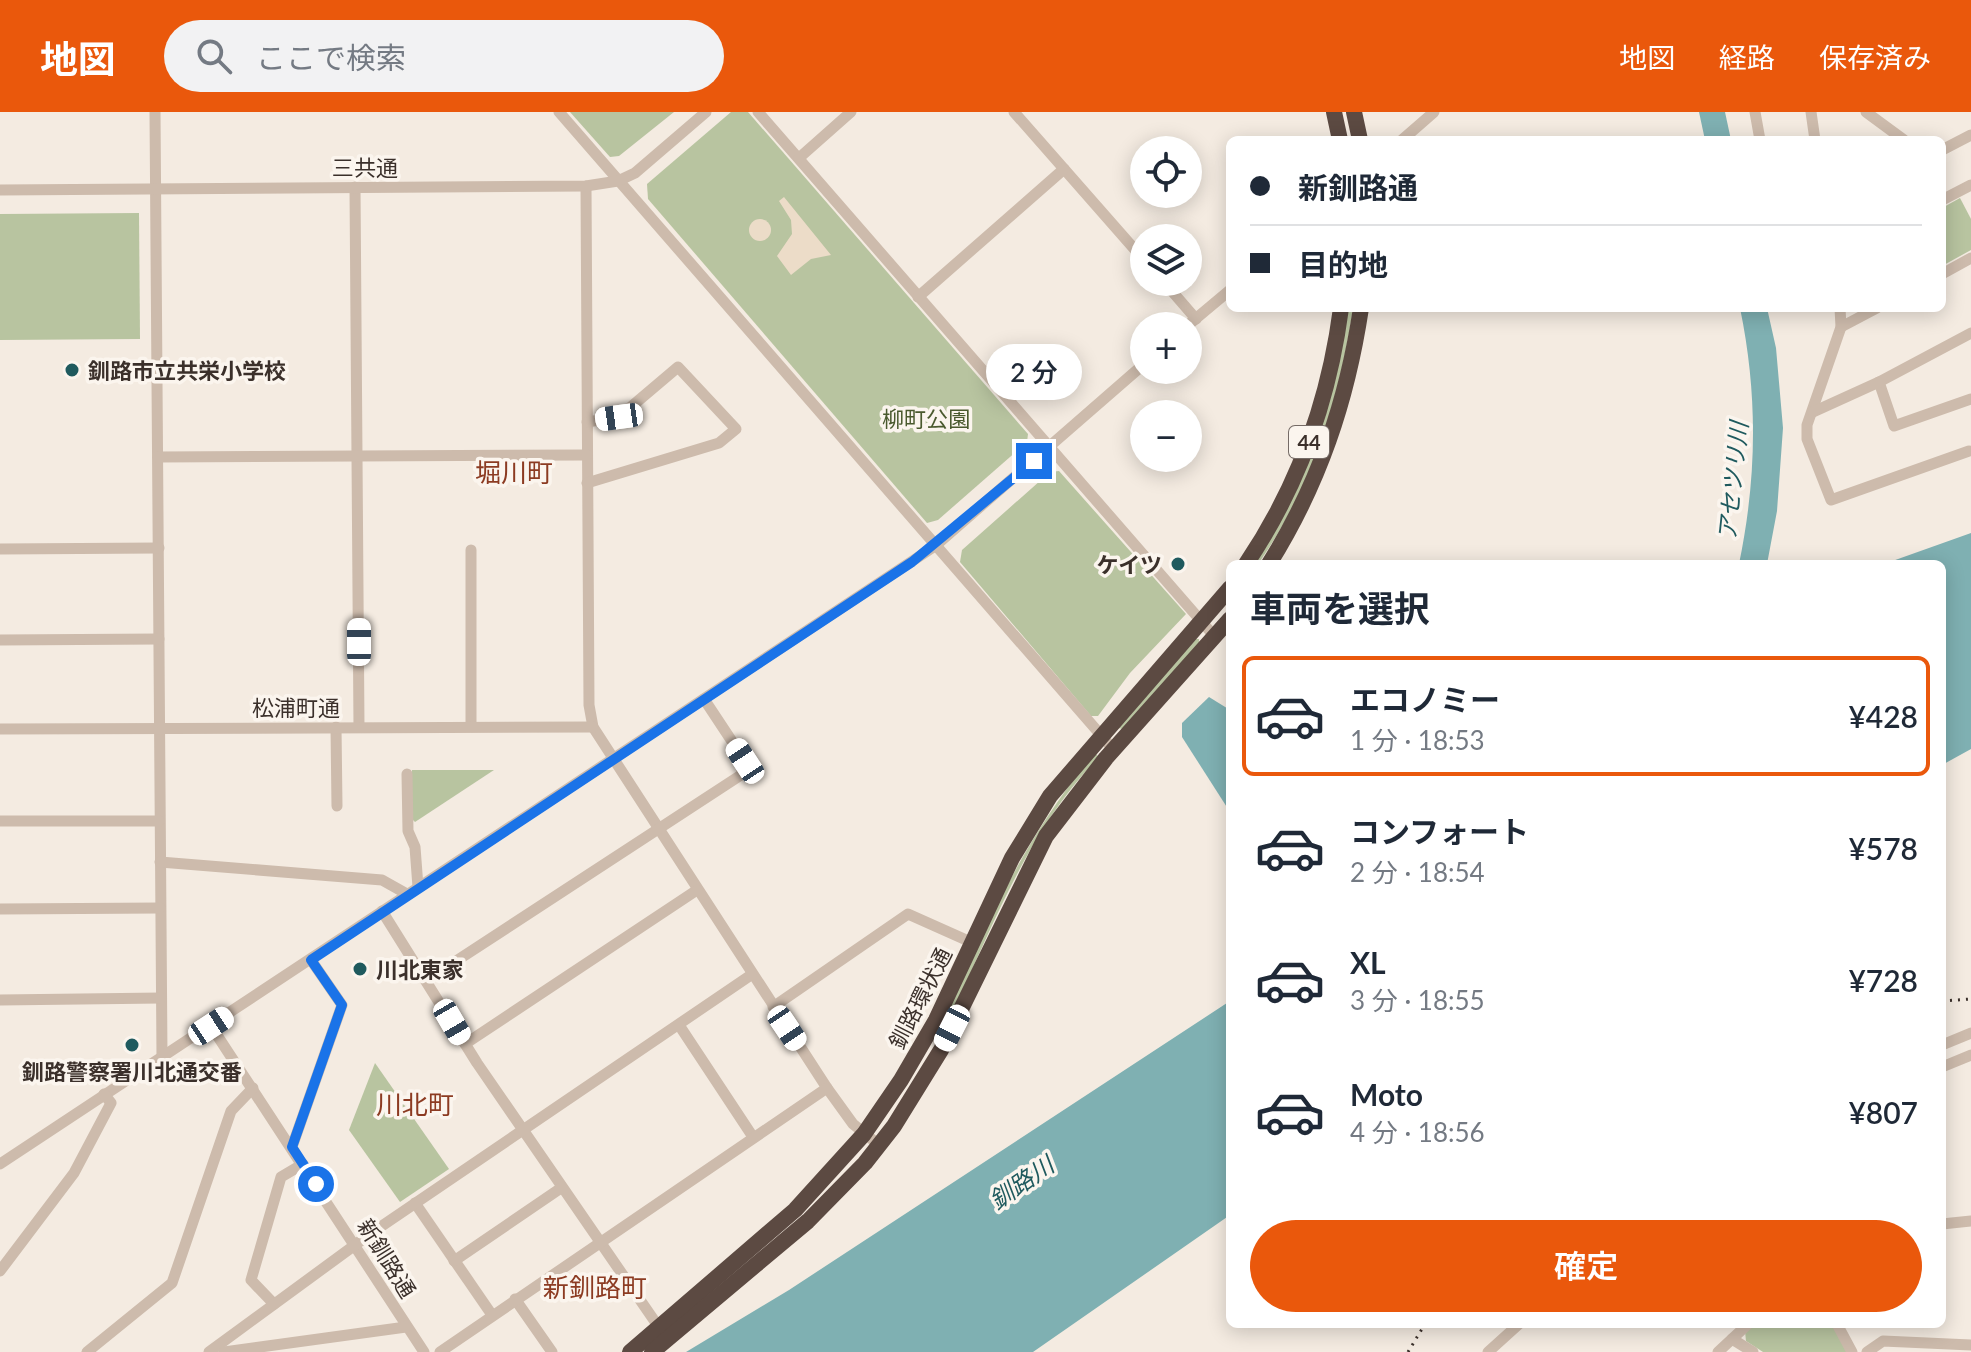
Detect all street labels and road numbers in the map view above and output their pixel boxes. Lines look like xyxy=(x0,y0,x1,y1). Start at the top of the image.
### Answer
street label: 三共通 xyxy=(332,154,398,181)
road number: 44 xyxy=(1289,426,1329,458)
street label: 松浦町通 xyxy=(252,694,340,721)
street label: 釧路環状通 xyxy=(883,943,957,1053)
street label: 新釧路通 xyxy=(352,1214,422,1302)

